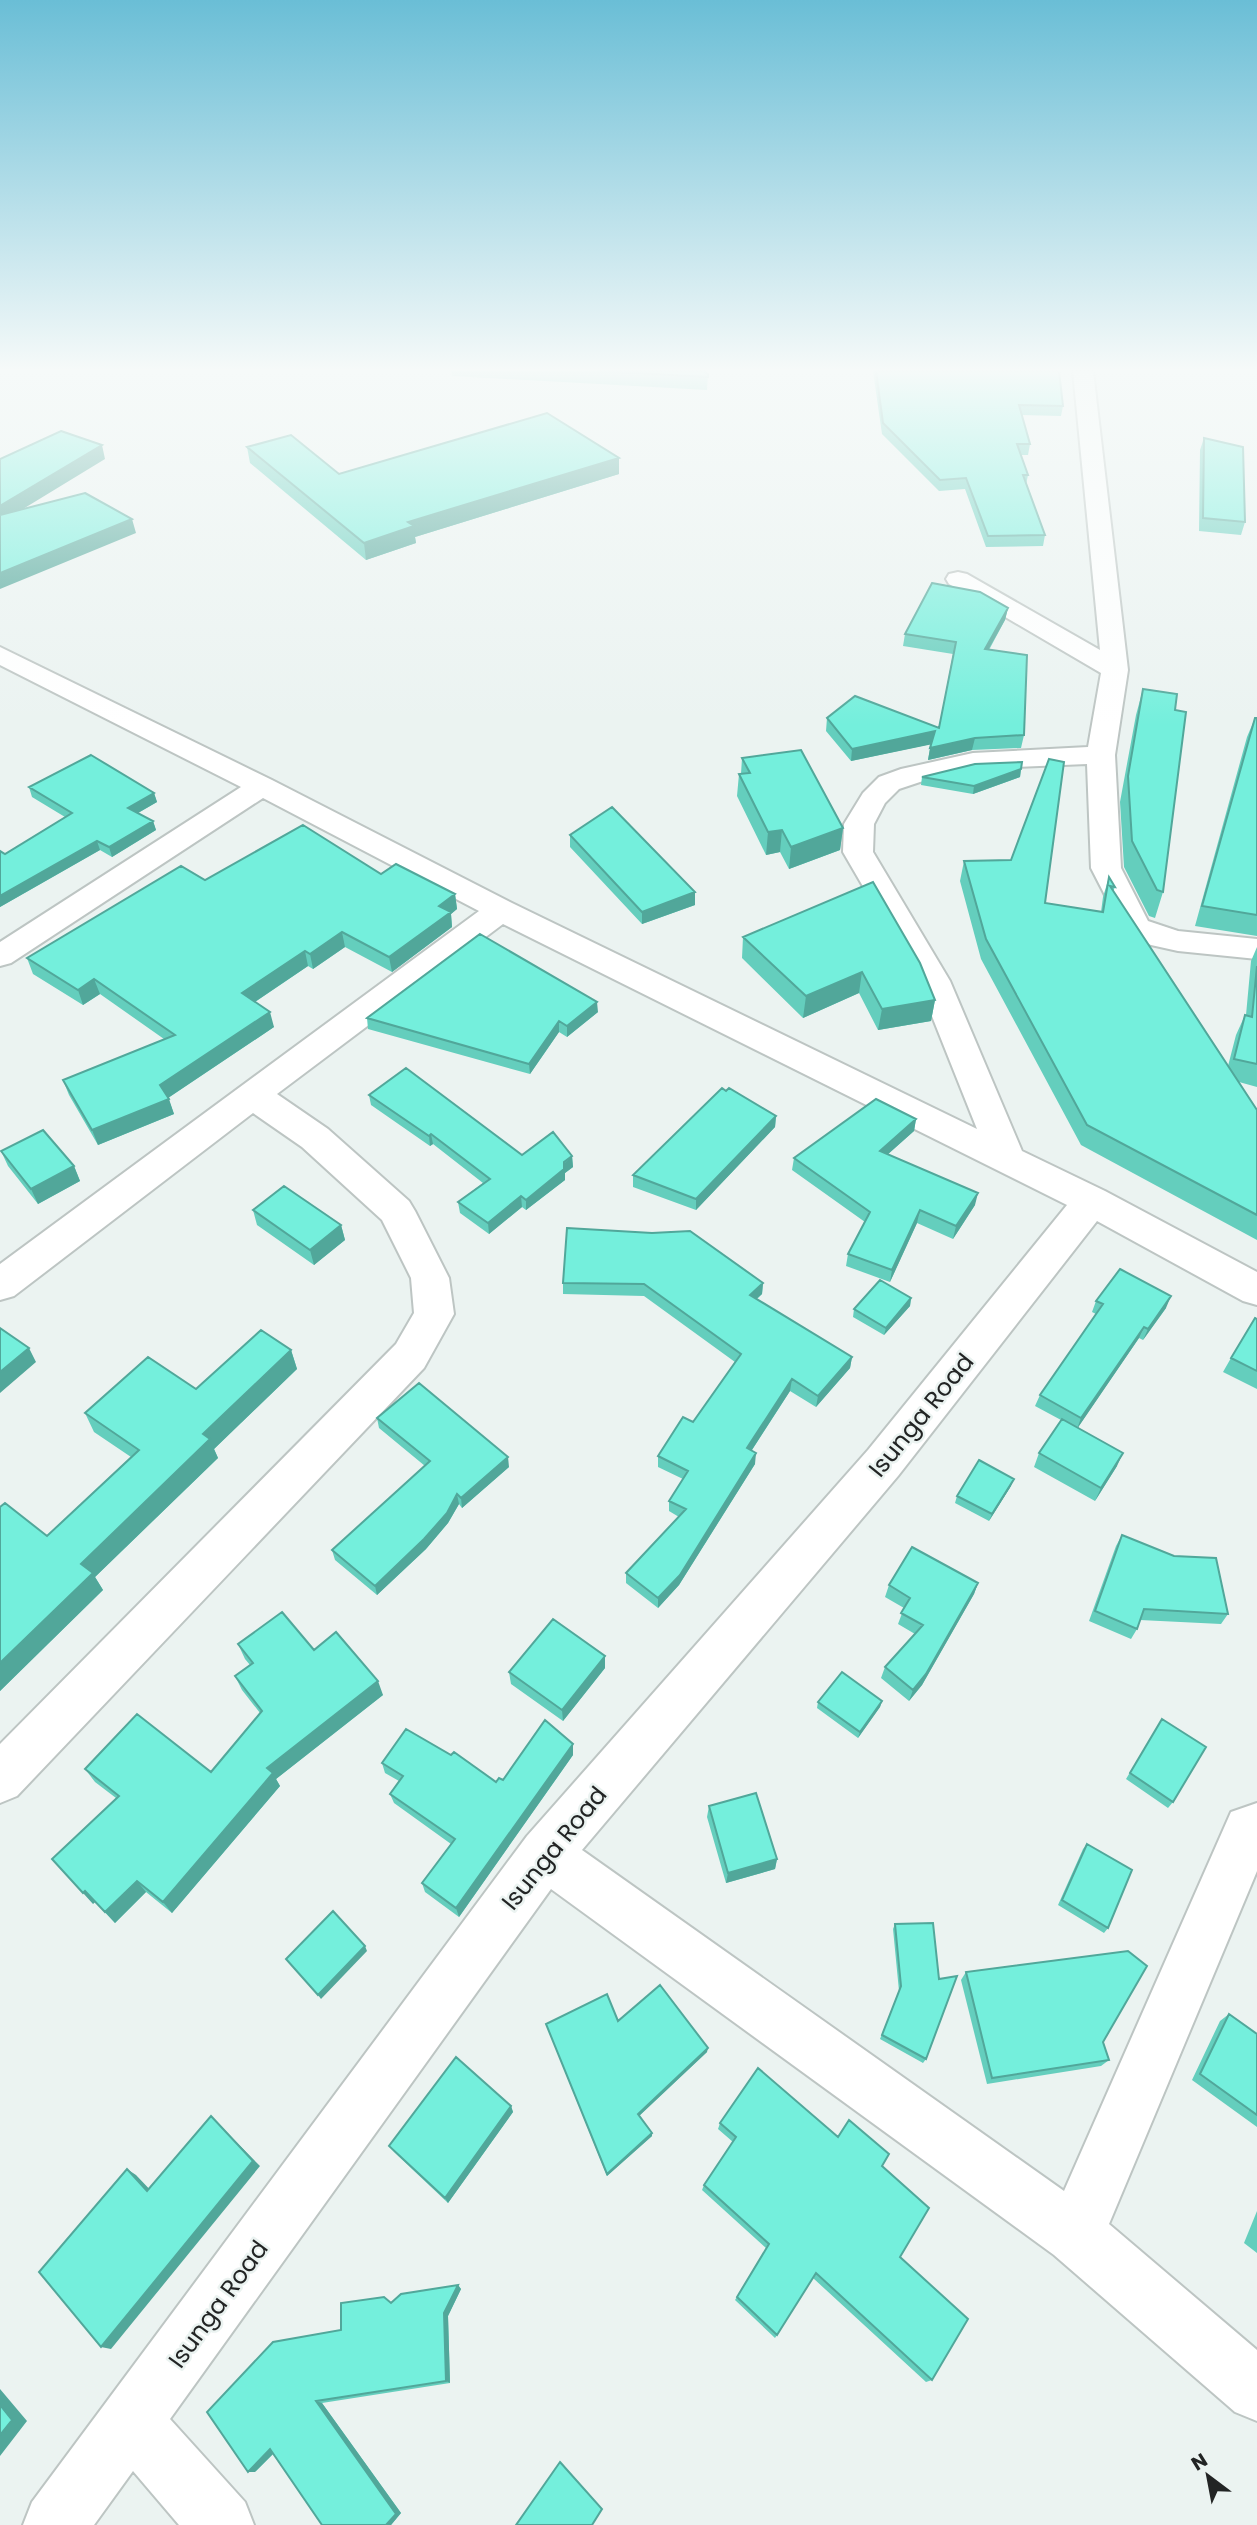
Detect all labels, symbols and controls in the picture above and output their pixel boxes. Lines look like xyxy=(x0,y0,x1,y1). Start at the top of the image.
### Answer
street label: Isunga Road xyxy=(861,1346,981,1484)
street label: Isunga Road xyxy=(494,1779,614,1917)
street label: Isunga Road xyxy=(160,2233,276,2375)
north arrow xyxy=(1173,2441,1243,2511)
text: N xyxy=(1186,2447,1212,2477)

